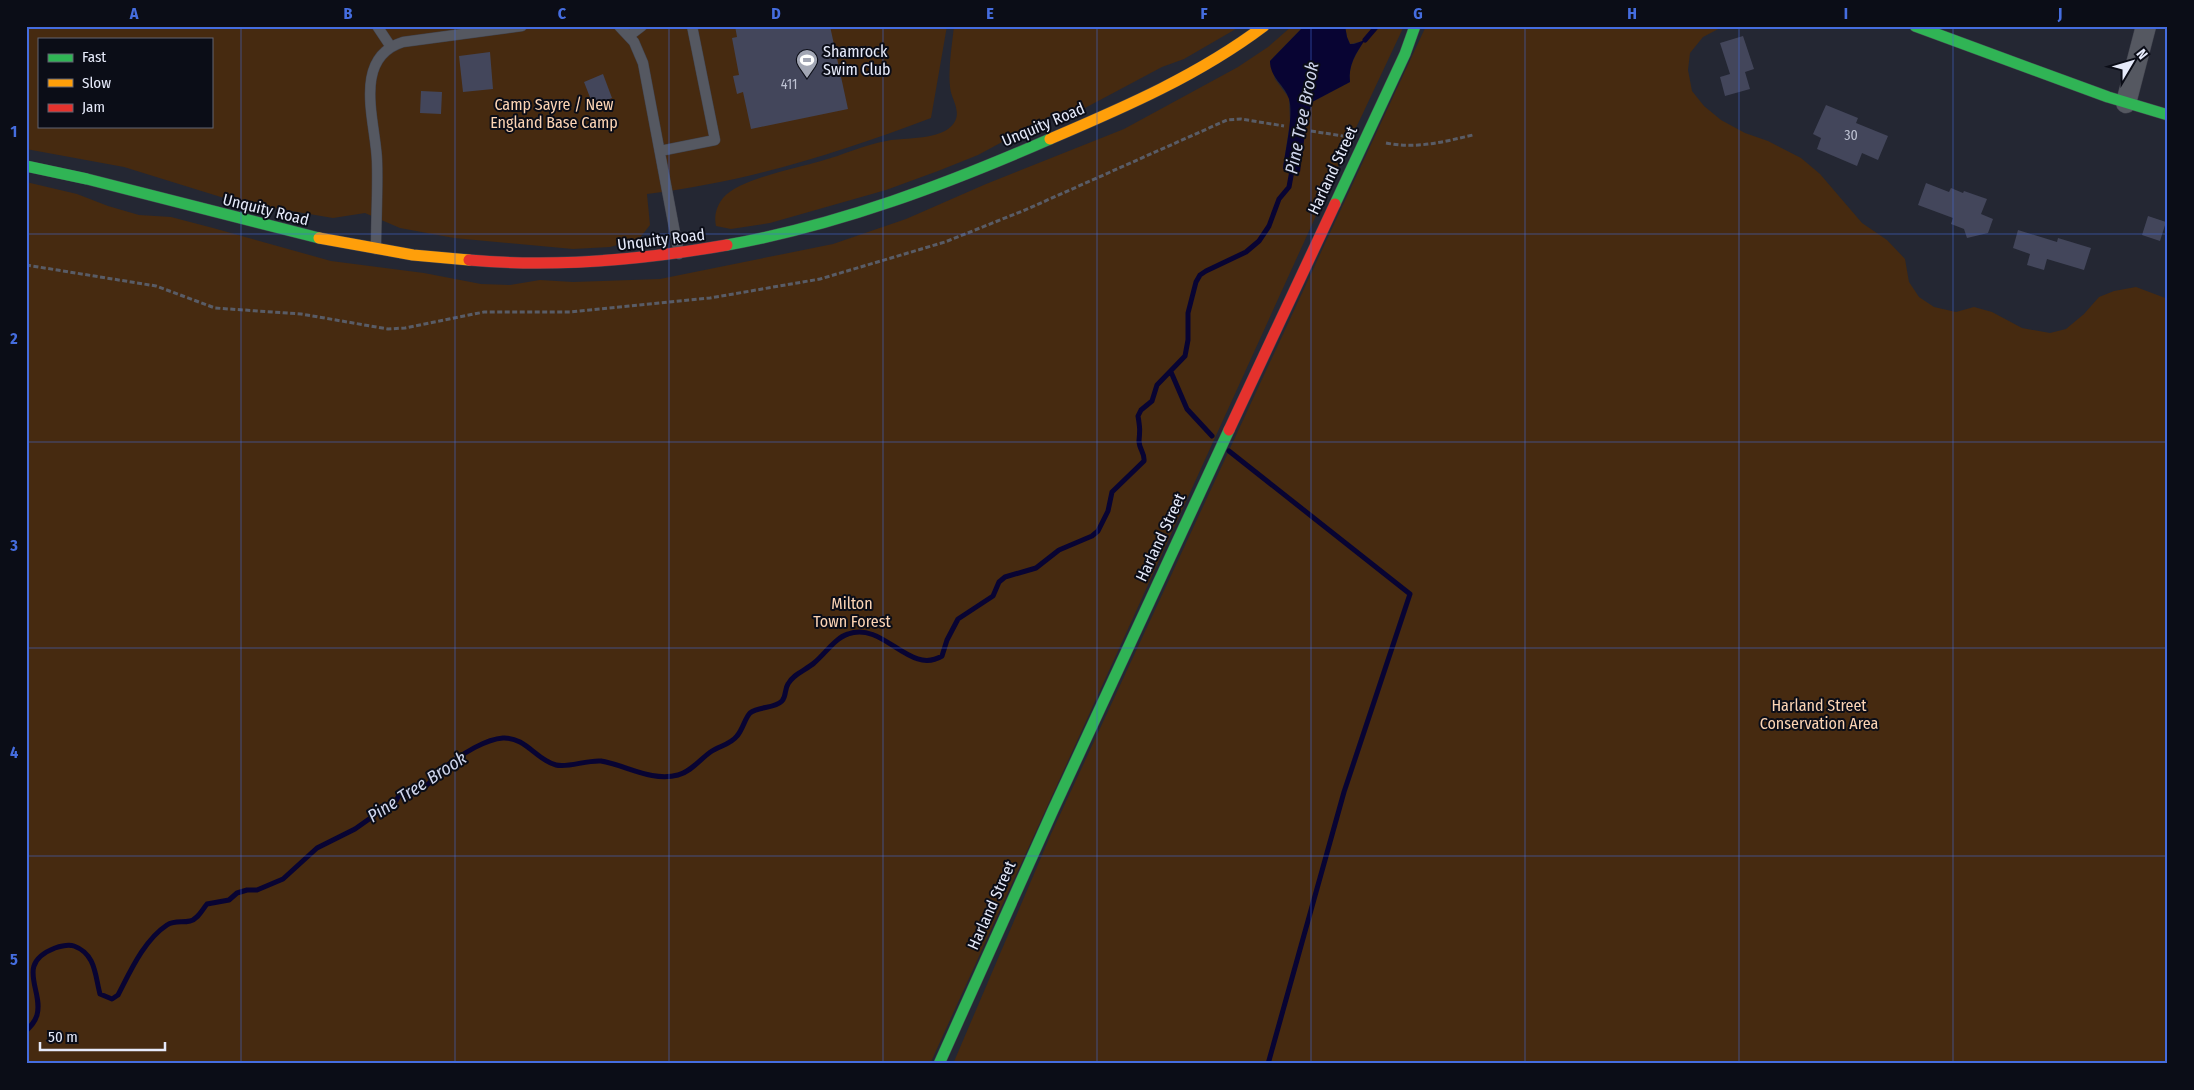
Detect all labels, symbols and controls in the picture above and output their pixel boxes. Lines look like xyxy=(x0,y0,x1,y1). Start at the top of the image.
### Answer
text: A xyxy=(129,4,139,23)
text: B xyxy=(344,4,353,23)
text: C xyxy=(558,4,567,23)
text: D xyxy=(771,4,781,23)
text: E xyxy=(986,4,994,23)
text: F xyxy=(1200,4,1208,23)
text: G xyxy=(1413,4,1423,23)
text: H xyxy=(1627,4,1637,23)
text: I xyxy=(1844,4,1848,23)
text: J xyxy=(2057,4,2062,23)
legend xyxy=(38,38,212,128)
north arrow xyxy=(2106,38,2156,88)
place label: Shamrock Swim Club xyxy=(823,42,891,79)
text: N xyxy=(2133,46,2151,63)
text: Fast xyxy=(82,48,106,66)
sports icon: Shamrock Swim Club xyxy=(795,48,819,79)
water label: Pine Tree Brook xyxy=(1280,60,1324,176)
text: Slow xyxy=(82,74,111,92)
house number: 411 xyxy=(781,76,797,93)
park label: Camp Sayre / New England Base Camp xyxy=(490,95,618,132)
text: Jam xyxy=(82,98,105,116)
street label: Unquity Road xyxy=(999,99,1087,150)
text: 1 xyxy=(11,122,17,141)
street label: Harland Street xyxy=(1304,122,1362,217)
house number: 30 xyxy=(1844,127,1858,144)
street label: Unquity Road xyxy=(221,190,311,229)
street label: Unquity Road xyxy=(616,225,706,254)
text: 2 xyxy=(9,329,18,348)
street label: Harland Street xyxy=(1132,489,1190,584)
text: 3 xyxy=(9,536,18,555)
park label: Milton Town Forest xyxy=(813,594,892,631)
park label: Harland Street Conservation Area xyxy=(1760,696,1879,733)
text: 4 xyxy=(10,743,18,762)
water label: Pine Tree Brook xyxy=(363,747,471,827)
street label: Harland Street xyxy=(963,857,1020,953)
text: 5 xyxy=(10,950,18,969)
scale bar xyxy=(40,1020,165,1052)
text: 50 m xyxy=(48,1028,78,1046)

